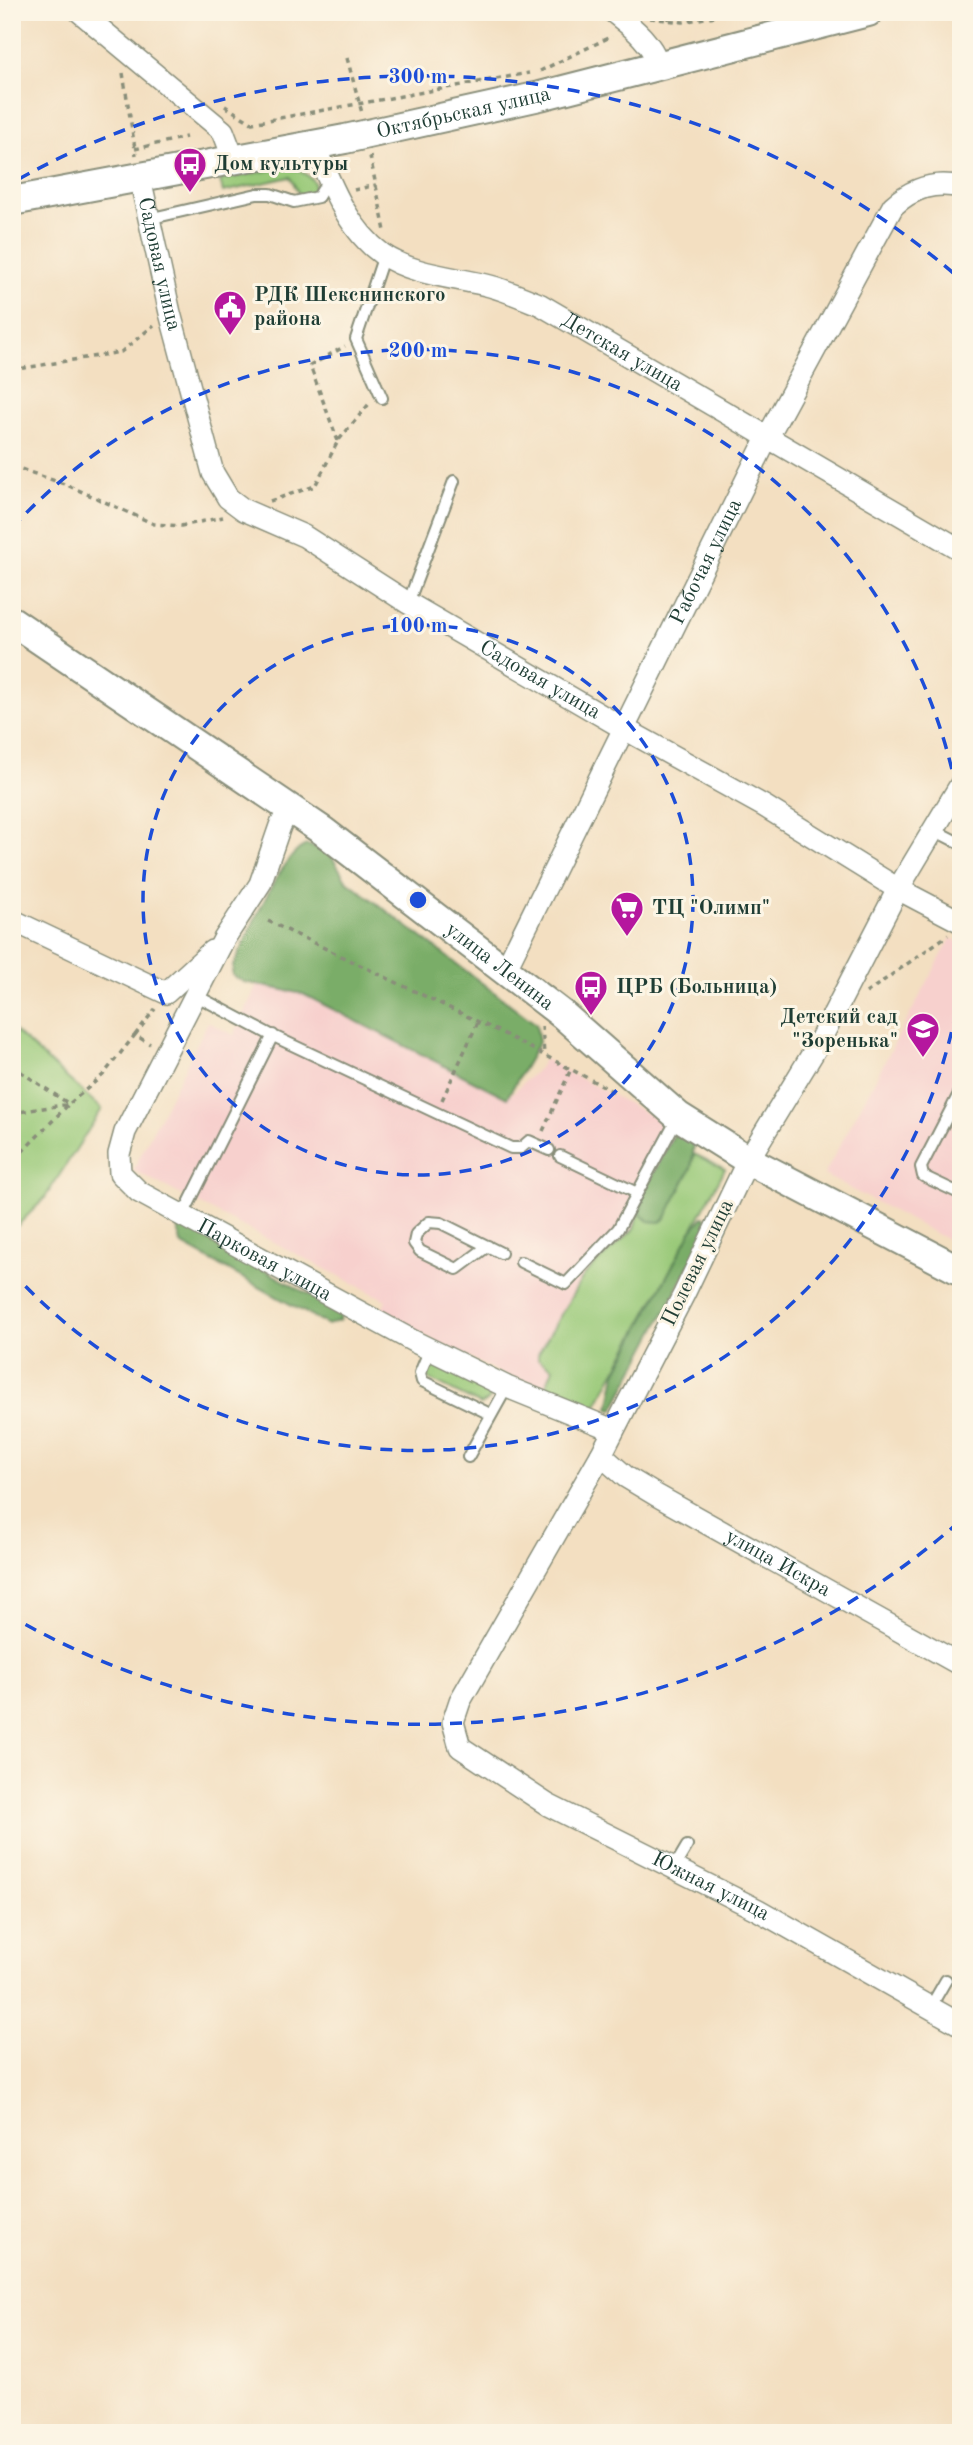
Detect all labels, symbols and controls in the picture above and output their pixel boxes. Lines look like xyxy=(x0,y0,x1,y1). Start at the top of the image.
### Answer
text: 300 m xyxy=(388,67,448,88)
street label: Октябрьская улица xyxy=(374,83,553,142)
bus stop icon: Дом культуры xyxy=(171,145,209,194)
place label: Дом культуры xyxy=(214,154,348,175)
street label: Садовая улица xyxy=(134,195,185,333)
place label: РДК Шекснинского района xyxy=(254,285,446,330)
public building icon: РДК Шекснинского района xyxy=(211,288,249,337)
street label: Детская улица xyxy=(558,309,686,396)
text: 200 m xyxy=(388,341,448,362)
street label: Рабочая улица xyxy=(666,496,746,628)
text: 100 m xyxy=(388,616,448,637)
street label: Садовая улица xyxy=(476,636,604,723)
centre of rings xyxy=(406,888,430,912)
supermarket icon: ТЦ "Олимп" xyxy=(608,889,646,938)
place label: ТЦ "Олимп" xyxy=(652,898,770,919)
street label: улица Ленина xyxy=(442,919,558,1015)
bus stop icon: ЦРБ (Больница) xyxy=(572,968,610,1017)
place label: ЦРБ (Больница) xyxy=(616,977,777,998)
place label: Детский сад "Зоренька" xyxy=(780,1007,898,1052)
school or university icon: Детский сад "Зоренька" xyxy=(904,1010,942,1059)
street label: Полевая улица xyxy=(658,1196,738,1330)
street label: Парковая улица xyxy=(194,1215,335,1305)
street label: улица Искра xyxy=(722,1525,834,1601)
street label: Южная улица xyxy=(649,1848,773,1925)

